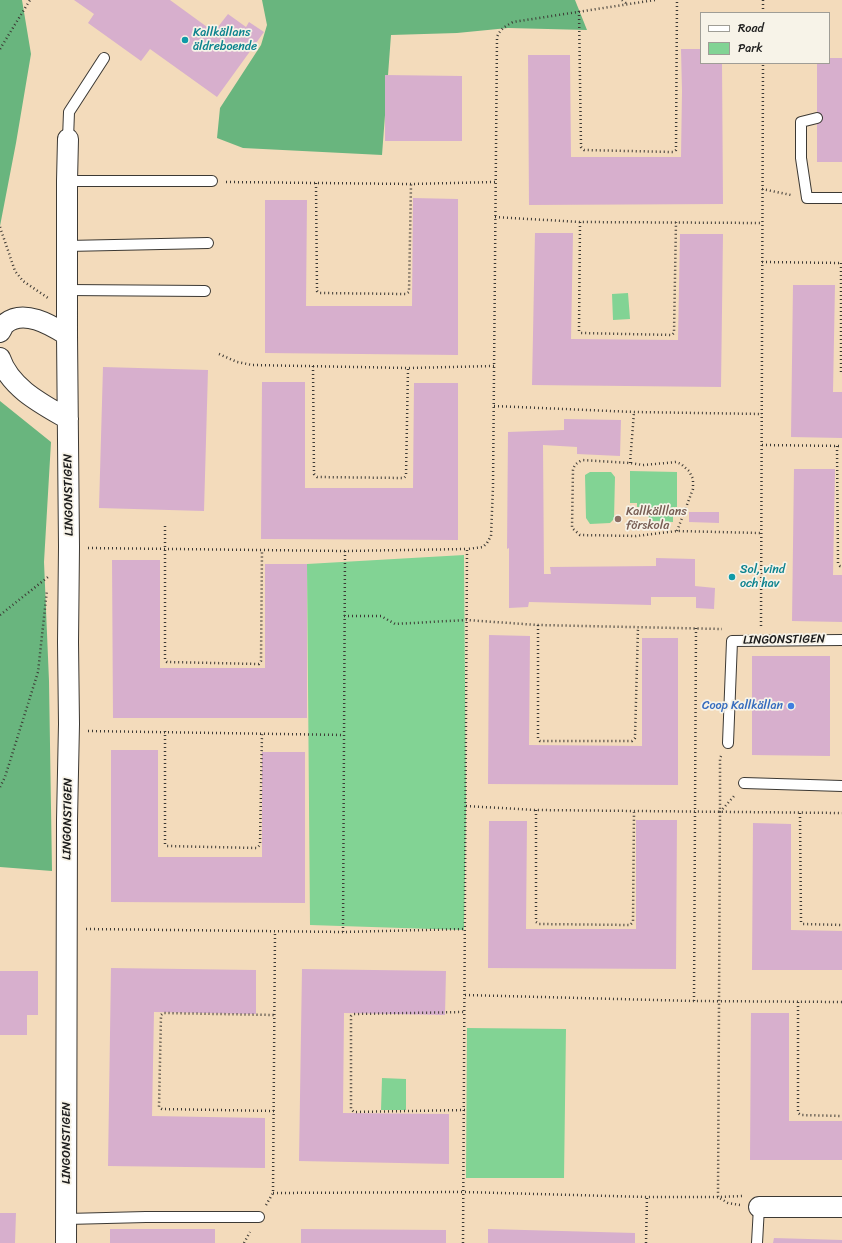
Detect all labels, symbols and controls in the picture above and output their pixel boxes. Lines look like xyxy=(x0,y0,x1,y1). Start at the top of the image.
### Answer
legend xyxy=(700,12,830,64)
text: Road xyxy=(738,17,764,39)
place label: Kallkällans äldreboende xyxy=(193,26,257,54)
marker: Kallkällans äldreboende xyxy=(180,35,190,45)
text: Park xyxy=(738,37,763,59)
street label: LINGONSTIGEN xyxy=(61,454,77,536)
place label: Kallkälllans förskola xyxy=(626,505,687,533)
marker: Kallkälllans förskola xyxy=(613,514,623,524)
place label: Sol, vind och hav xyxy=(740,563,785,591)
marker: Sol, vind och hav xyxy=(727,572,737,582)
street label: LINGONSTIGEN xyxy=(743,632,825,648)
place label: Coop Kallkällan xyxy=(702,699,783,713)
marker: Coop Kallkällan xyxy=(786,701,796,711)
street label: LINGONSTIGEN xyxy=(60,778,76,860)
street label: LINGONSTIGEN xyxy=(60,1102,74,1184)

